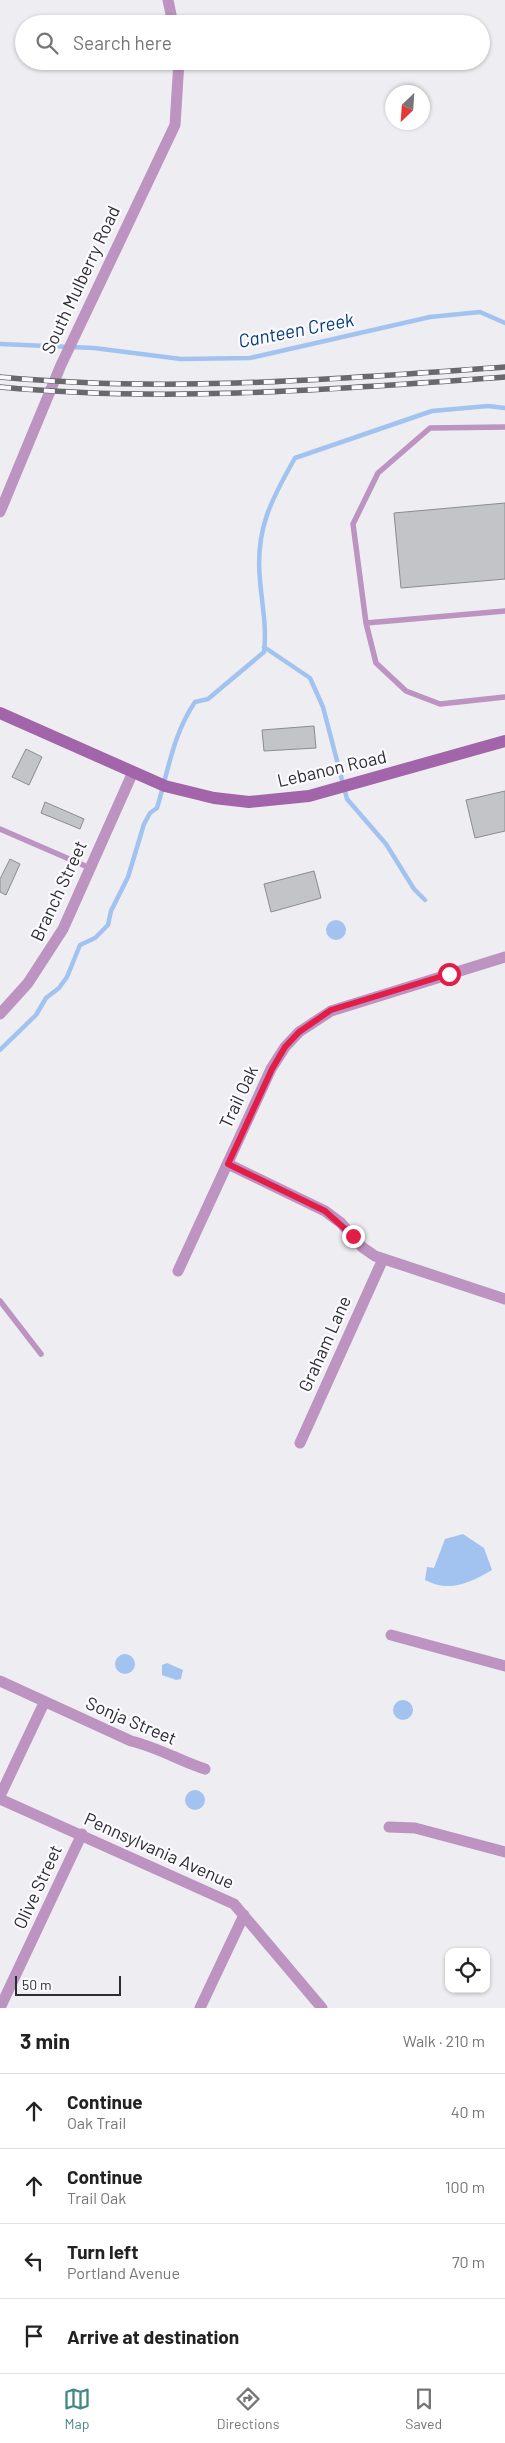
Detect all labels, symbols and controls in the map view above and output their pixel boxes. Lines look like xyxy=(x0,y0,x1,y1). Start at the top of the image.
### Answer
search box xyxy=(15,15,490,70)
icon: search xyxy=(33,29,61,57)
text: Search here xyxy=(73,31,172,54)
north arrow xyxy=(385,85,430,130)
street label: South Mulberry Road xyxy=(36,202,124,357)
water label: Canteen Creek xyxy=(236,307,356,352)
street label: Lebanon Road xyxy=(275,745,388,791)
street label: Branch Street xyxy=(25,837,91,944)
route start xyxy=(438,963,461,986)
street label: Trail Oak xyxy=(214,1062,262,1131)
route end xyxy=(342,1225,365,1248)
street label: Graham Lane xyxy=(293,1292,355,1395)
street label: Sonja Street xyxy=(83,1691,180,1749)
street label: Pennsylvania Avenue xyxy=(81,1807,238,1893)
street label: Olive Street xyxy=(8,1841,66,1932)
map controls xyxy=(445,1948,490,1993)
button: locate xyxy=(445,1948,490,1993)
scale bar xyxy=(15,1973,121,1996)
text: 50 m xyxy=(22,1976,51,1993)
text: 3 min xyxy=(20,2028,70,2053)
text: Walk · 210 m xyxy=(403,2031,485,2050)
text: Continue xyxy=(67,2090,143,2113)
icon: ahead xyxy=(20,2097,48,2125)
text: 40 m xyxy=(451,2102,485,2121)
text: Oak Trail xyxy=(67,2113,126,2132)
text: Continue xyxy=(67,2165,143,2188)
icon: ahead xyxy=(20,2172,48,2200)
text: 100 m xyxy=(445,2177,485,2196)
text: Trail Oak xyxy=(67,2188,126,2207)
text: Turn left xyxy=(67,2240,138,2263)
icon: left xyxy=(20,2247,48,2275)
text: 70 m xyxy=(452,2252,485,2271)
text: Portland Avenue xyxy=(67,2263,180,2282)
icon: arrive xyxy=(20,2322,48,2350)
text: Arrive at destination xyxy=(67,2325,239,2348)
tab: Map xyxy=(63,2385,91,2432)
tab: Directions xyxy=(217,2385,279,2432)
tab: Saved xyxy=(405,2385,442,2432)

